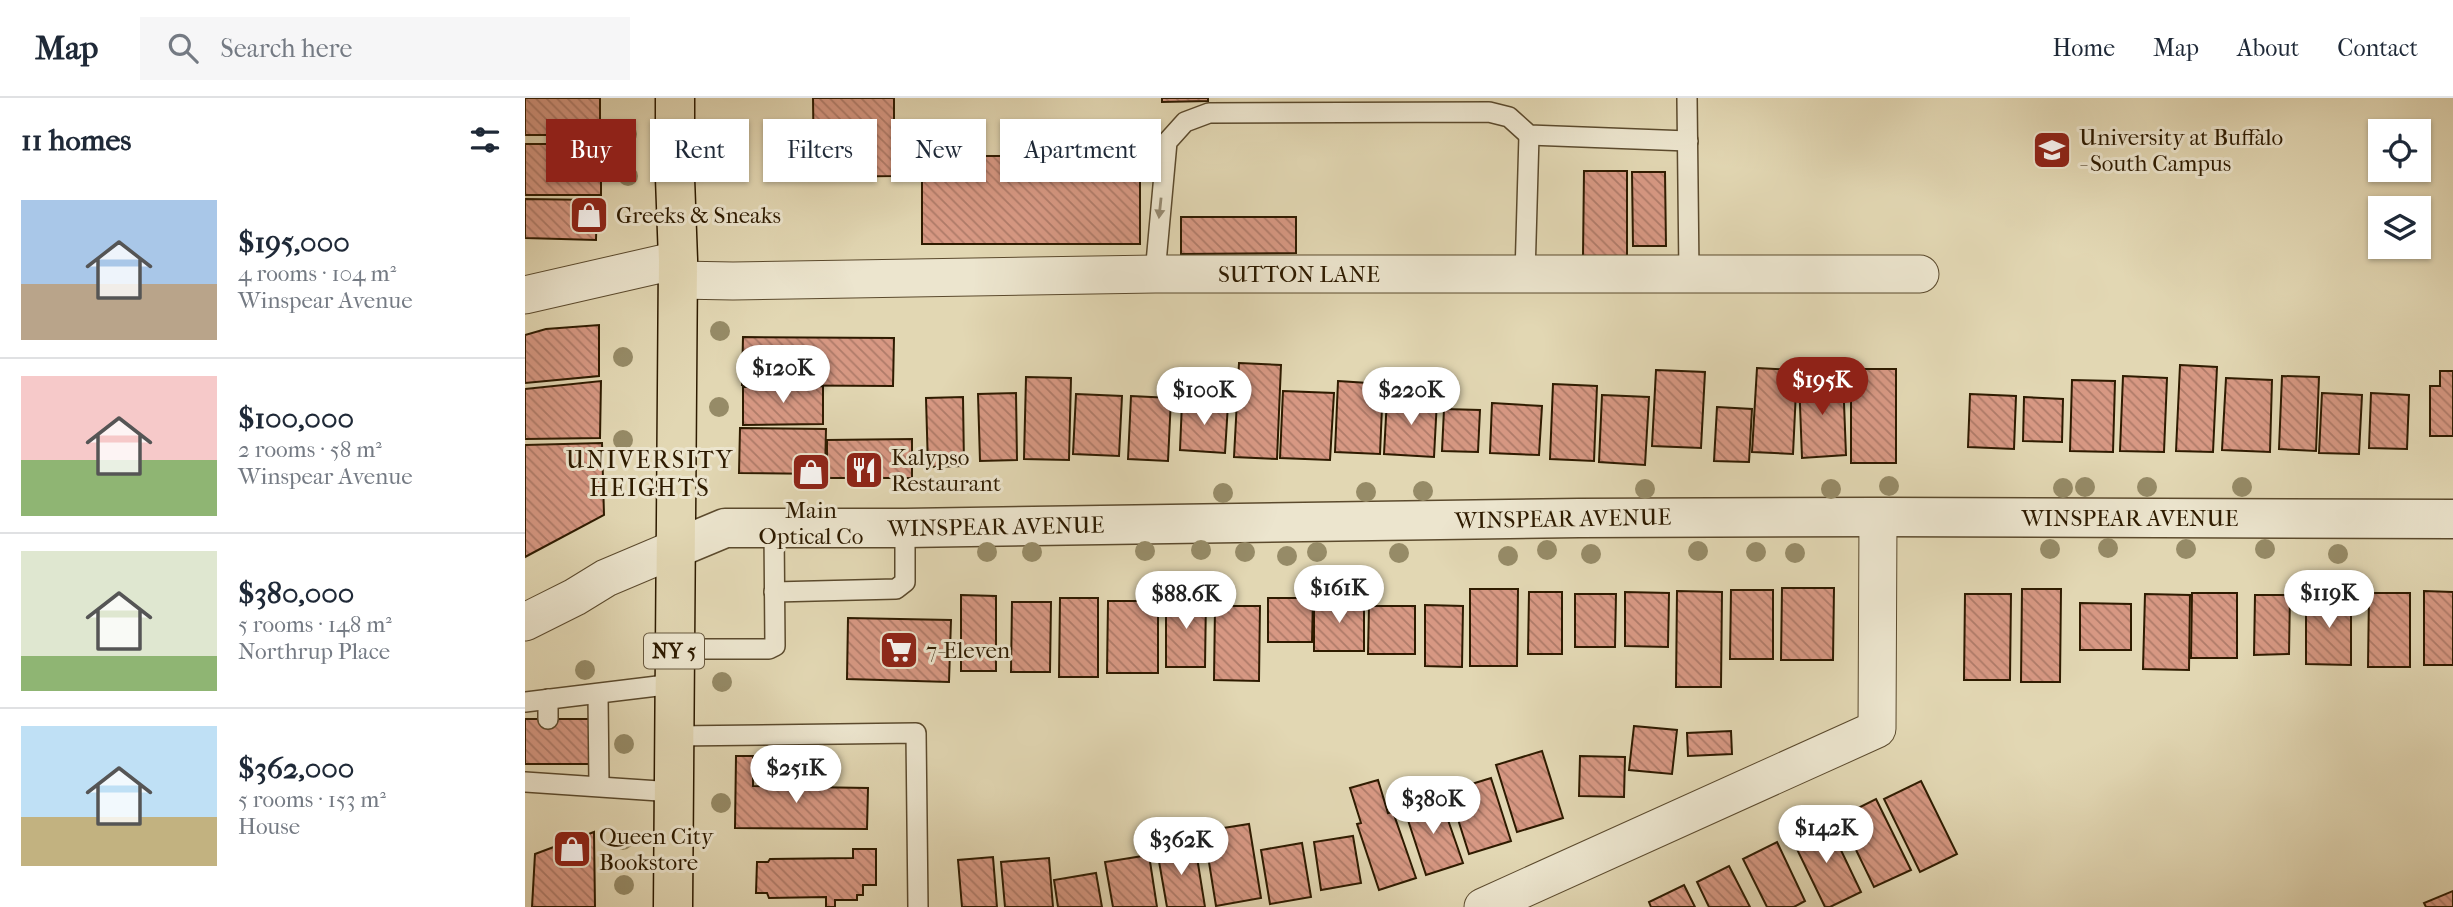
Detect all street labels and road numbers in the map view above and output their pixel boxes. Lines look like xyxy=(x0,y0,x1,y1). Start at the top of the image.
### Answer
street label: SUTTON LANE xyxy=(1218,261,1380,288)
street label: WINSPEAR AVENUE xyxy=(1453,504,1672,534)
street label: WINSPEAR AVENUE xyxy=(2021,505,2238,532)
street label: WINSPEAR AVENUE xyxy=(886,512,1105,542)
road number: NY 5 xyxy=(644,634,704,668)

